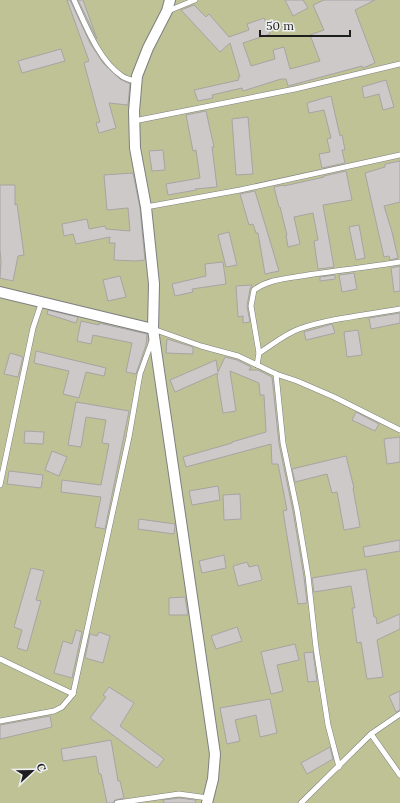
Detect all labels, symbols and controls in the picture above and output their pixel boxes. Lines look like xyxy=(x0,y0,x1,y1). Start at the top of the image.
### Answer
scale bar xyxy=(260,12,350,38)
text: 50 m xyxy=(266,18,294,33)
north arrow xyxy=(12,751,52,791)
text: С xyxy=(33,761,49,774)

